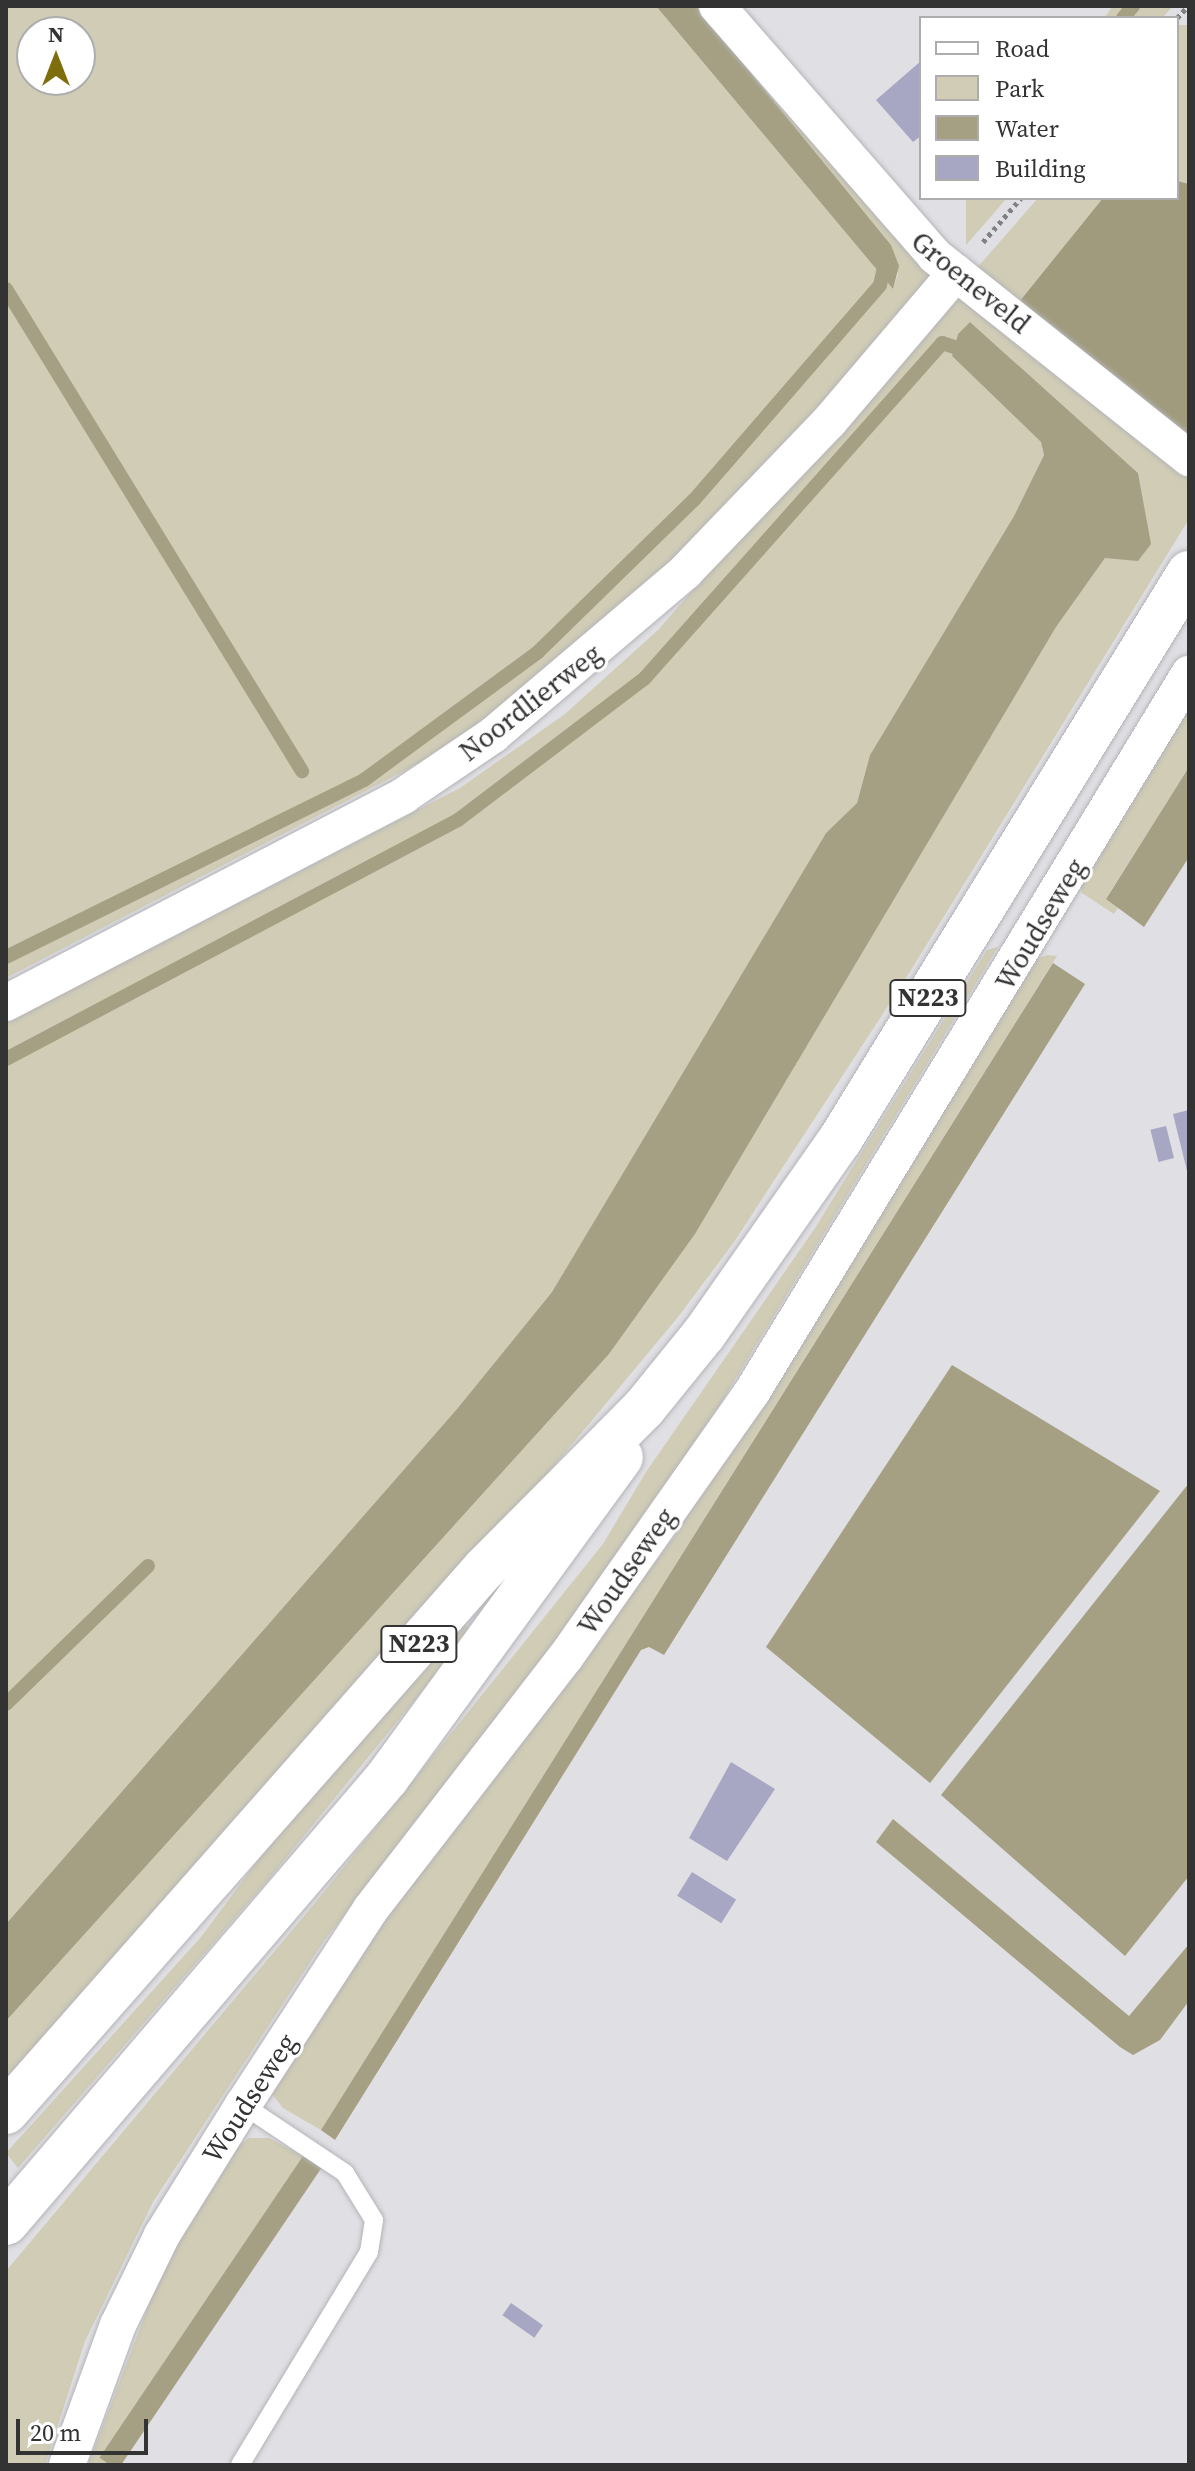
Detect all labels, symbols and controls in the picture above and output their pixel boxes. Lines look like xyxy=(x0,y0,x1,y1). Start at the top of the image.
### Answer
north arrow xyxy=(16,16,96,96)
legend xyxy=(919,16,1179,200)
text: N xyxy=(48,19,64,49)
text: Road xyxy=(995,32,1049,65)
text: Park xyxy=(995,72,1044,105)
text: Water xyxy=(995,112,1059,145)
text: Building xyxy=(995,152,1086,185)
street label: Groeneveld xyxy=(905,224,1037,340)
street label: Noordlierweg xyxy=(452,636,608,768)
street label: Woudseweg xyxy=(988,852,1092,996)
road number: N223 xyxy=(888,976,968,1020)
street label: Woudseweg xyxy=(570,1501,682,1641)
road number: N223 xyxy=(379,1622,459,1666)
street label: Woudseweg xyxy=(195,2027,303,2169)
scale bar xyxy=(20,2403,152,2453)
text: 20 m xyxy=(30,2416,81,2449)

